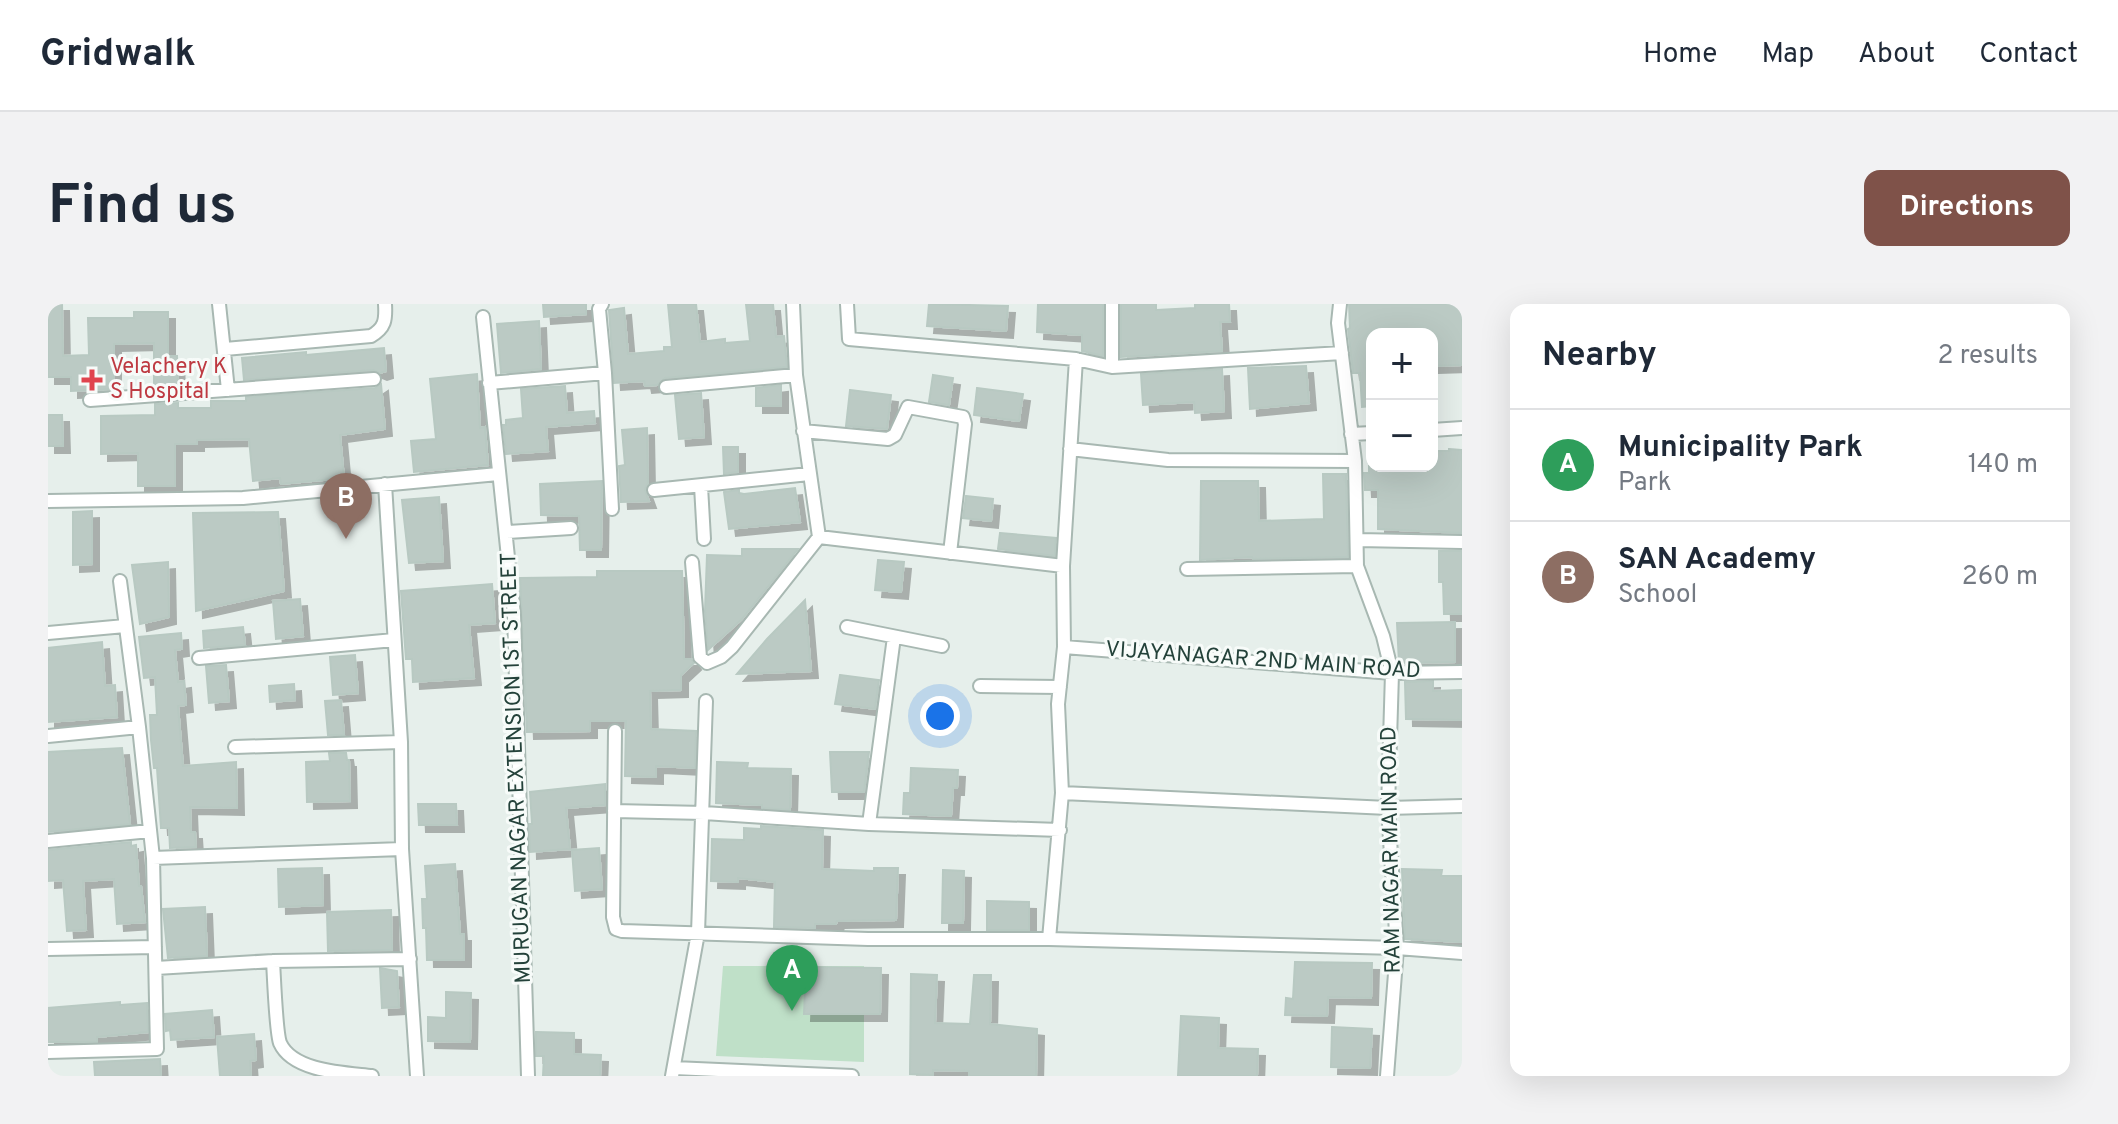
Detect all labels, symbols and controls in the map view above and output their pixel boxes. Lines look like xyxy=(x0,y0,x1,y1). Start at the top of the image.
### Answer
text: Gridwalk xyxy=(40,31,196,80)
text: Home xyxy=(1643,37,1717,73)
text: Map xyxy=(1761,37,1814,73)
text: About xyxy=(1858,37,1935,73)
text: Contact xyxy=(1979,37,2078,73)
button: Directions xyxy=(1864,170,2070,246)
text: Find us xyxy=(48,173,237,243)
map controls xyxy=(1366,328,1438,472)
button: + xyxy=(1366,328,1438,400)
text: Nearby xyxy=(1542,335,1657,378)
text: 2 results xyxy=(1938,340,2038,373)
place label: Velachery K S Hospital xyxy=(110,354,228,406)
marker: Velachery K S Hospital xyxy=(81,369,103,391)
button: − xyxy=(1366,400,1438,472)
text: Municipality Park xyxy=(1618,430,1863,467)
text: A xyxy=(1559,449,1577,482)
text: 140 m xyxy=(1968,449,2038,482)
text: Park xyxy=(1618,467,1672,500)
pin: B xyxy=(320,473,372,539)
text: SAN Academy xyxy=(1618,542,1816,579)
street label: MURUGAN NAGAR EXTENSION 1ST STREET xyxy=(496,552,538,984)
text: B xyxy=(1559,561,1577,594)
text: 260 m xyxy=(1962,561,2038,594)
text: School xyxy=(1618,579,1697,612)
street label: VIJAYANAGAR 2ND MAIN ROAD xyxy=(1104,637,1422,685)
your location xyxy=(920,696,960,736)
street label: RAM NAGAR MAIN ROAD xyxy=(1376,726,1408,974)
pin: A xyxy=(766,945,818,1011)

